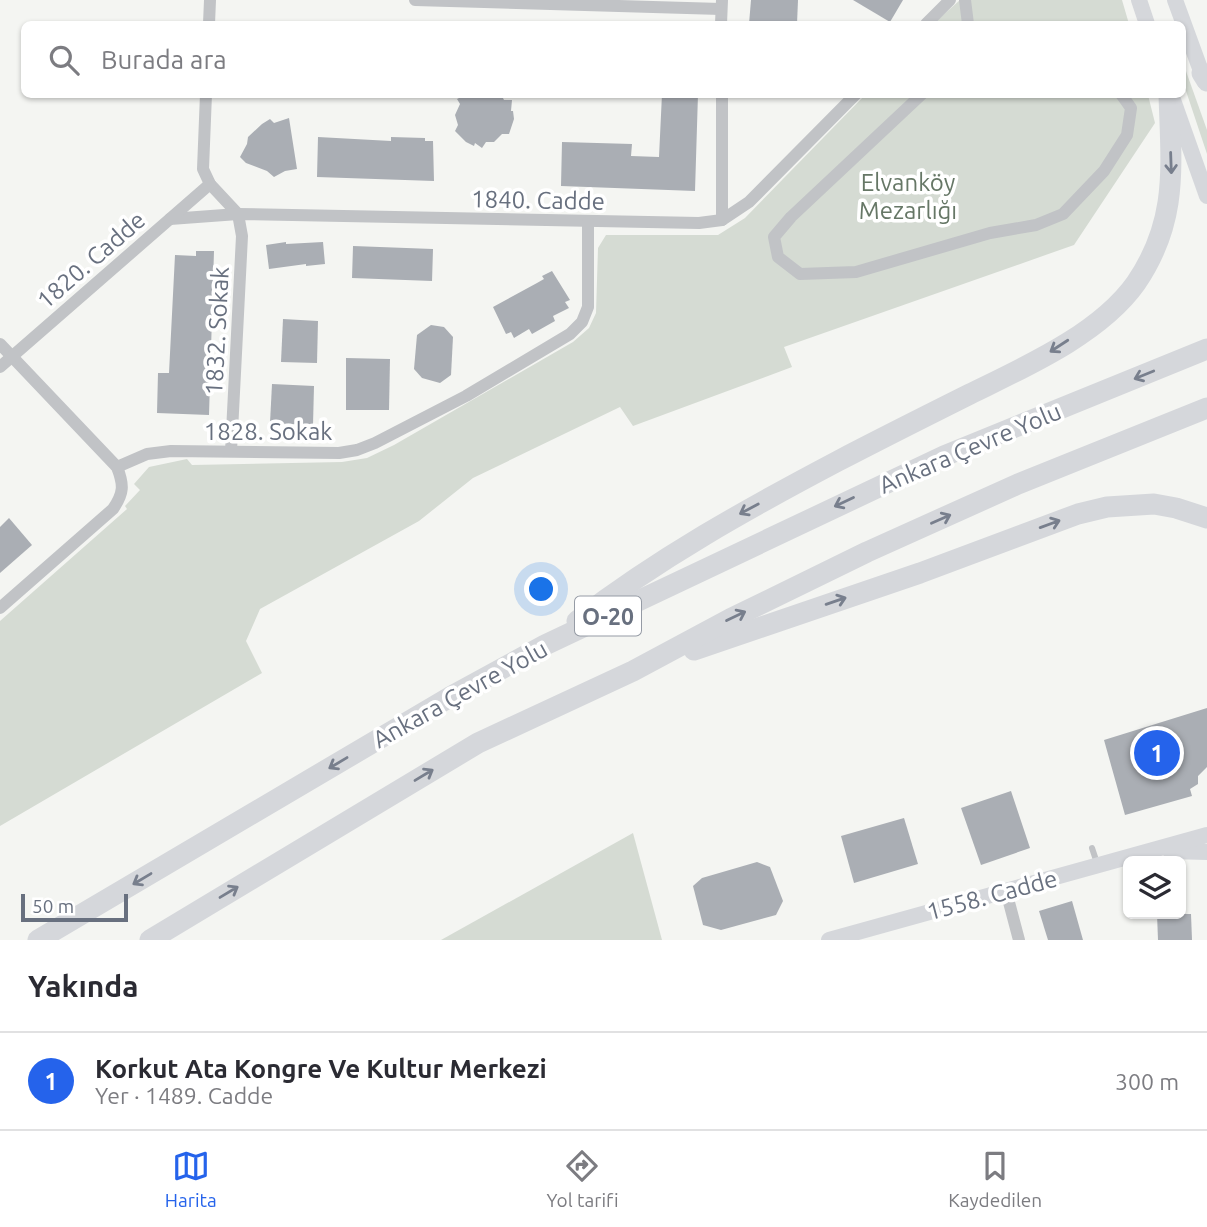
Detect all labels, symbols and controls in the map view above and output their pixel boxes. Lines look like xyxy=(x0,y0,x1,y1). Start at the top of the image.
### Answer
search box xyxy=(21,21,1186,98)
icon: search xyxy=(45,41,83,79)
text: Burada ara xyxy=(101,45,227,74)
one-way arrow xyxy=(1165,151,1178,174)
park label: Elvanköy Mezarlığı xyxy=(859,169,957,224)
street label: 1840. Cadde xyxy=(471,185,605,215)
street label: 1820. Cadde xyxy=(32,206,150,314)
street label: 1832. Sokak xyxy=(200,266,234,396)
one-way arrow xyxy=(1050,340,1070,354)
one-way arrow xyxy=(1133,369,1155,382)
street label: Ankara Çevre Yolu xyxy=(875,397,1065,499)
street label: 1828. Sokak xyxy=(204,418,332,445)
one-way arrow xyxy=(834,497,855,510)
one-way arrow xyxy=(740,502,760,516)
one-way arrow xyxy=(930,512,952,525)
one-way arrow xyxy=(1039,517,1061,529)
your location xyxy=(524,572,558,606)
one-way arrow xyxy=(825,594,847,606)
road number: O-20 xyxy=(575,596,641,636)
one-way arrow xyxy=(725,609,746,623)
street label: Ankara Çevre Yolu xyxy=(368,635,552,753)
pin: 1 xyxy=(1134,727,1180,779)
one-way arrow xyxy=(328,757,348,771)
one-way arrow xyxy=(414,768,434,782)
map controls xyxy=(1123,856,1186,919)
button: layers xyxy=(1123,856,1186,919)
street label: 1558. Cadde xyxy=(924,865,1060,925)
one-way arrow xyxy=(132,872,152,886)
one-way arrow xyxy=(219,885,239,899)
scale bar xyxy=(21,891,128,923)
text: 50 m xyxy=(32,895,74,917)
text: Yakında xyxy=(28,969,139,1003)
text: Korkut Ata Kongre Ve Kultur Merkezi xyxy=(95,1054,547,1083)
text: 1 xyxy=(45,1069,57,1094)
text: 300 m xyxy=(1115,1069,1179,1094)
text: Yer · 1489. Cadde xyxy=(95,1083,273,1108)
tab: Harita xyxy=(165,1147,217,1211)
tab: Yol tarifi xyxy=(546,1147,619,1211)
tab: Kaydedilen xyxy=(948,1147,1042,1211)

